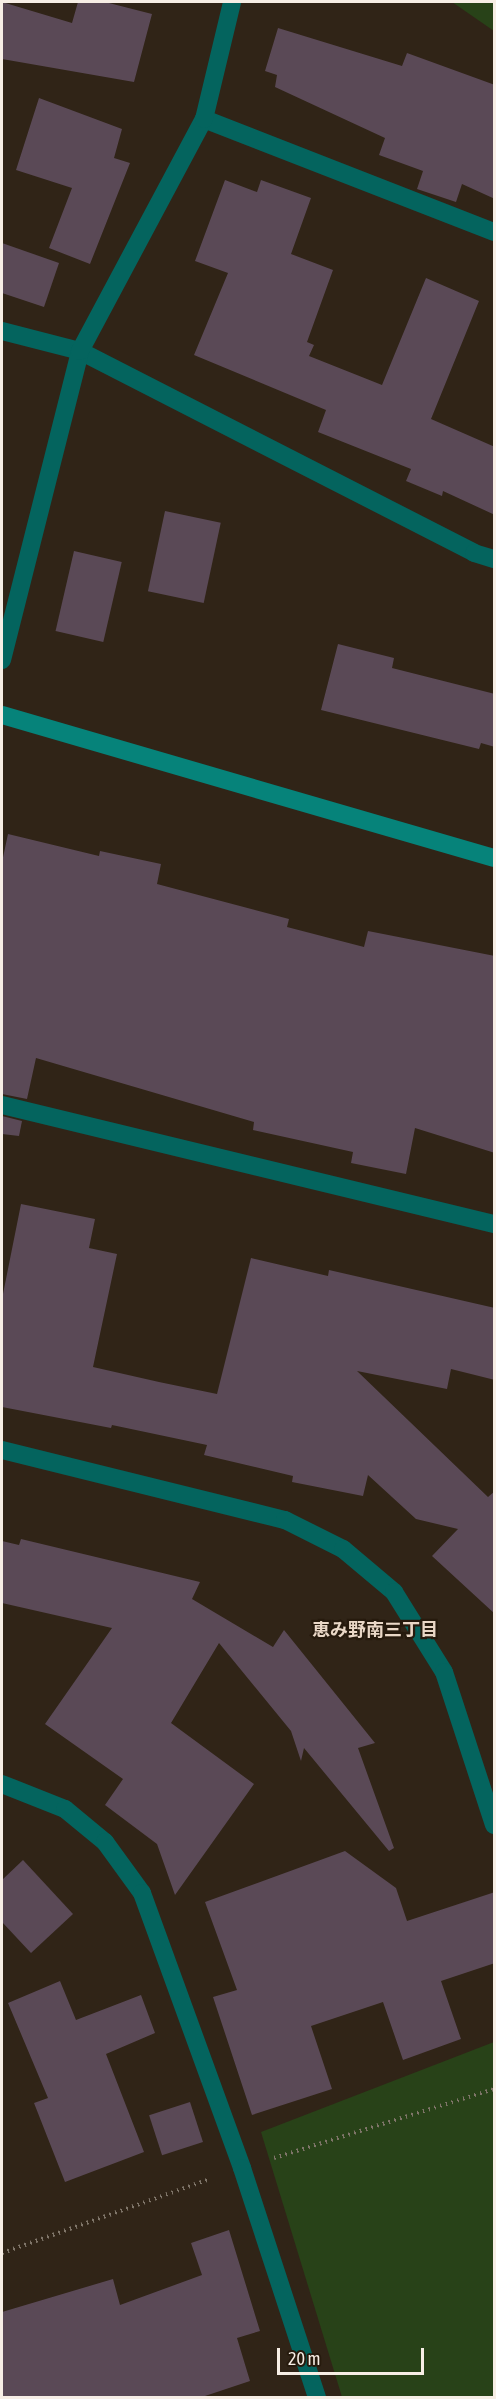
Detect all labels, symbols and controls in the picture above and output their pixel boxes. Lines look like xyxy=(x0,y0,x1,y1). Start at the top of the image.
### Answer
district label: 恵み野南三丁目 xyxy=(312,1619,438,1641)
scale bar xyxy=(280,2336,427,2374)
text: 20 m xyxy=(288,2348,320,2369)

